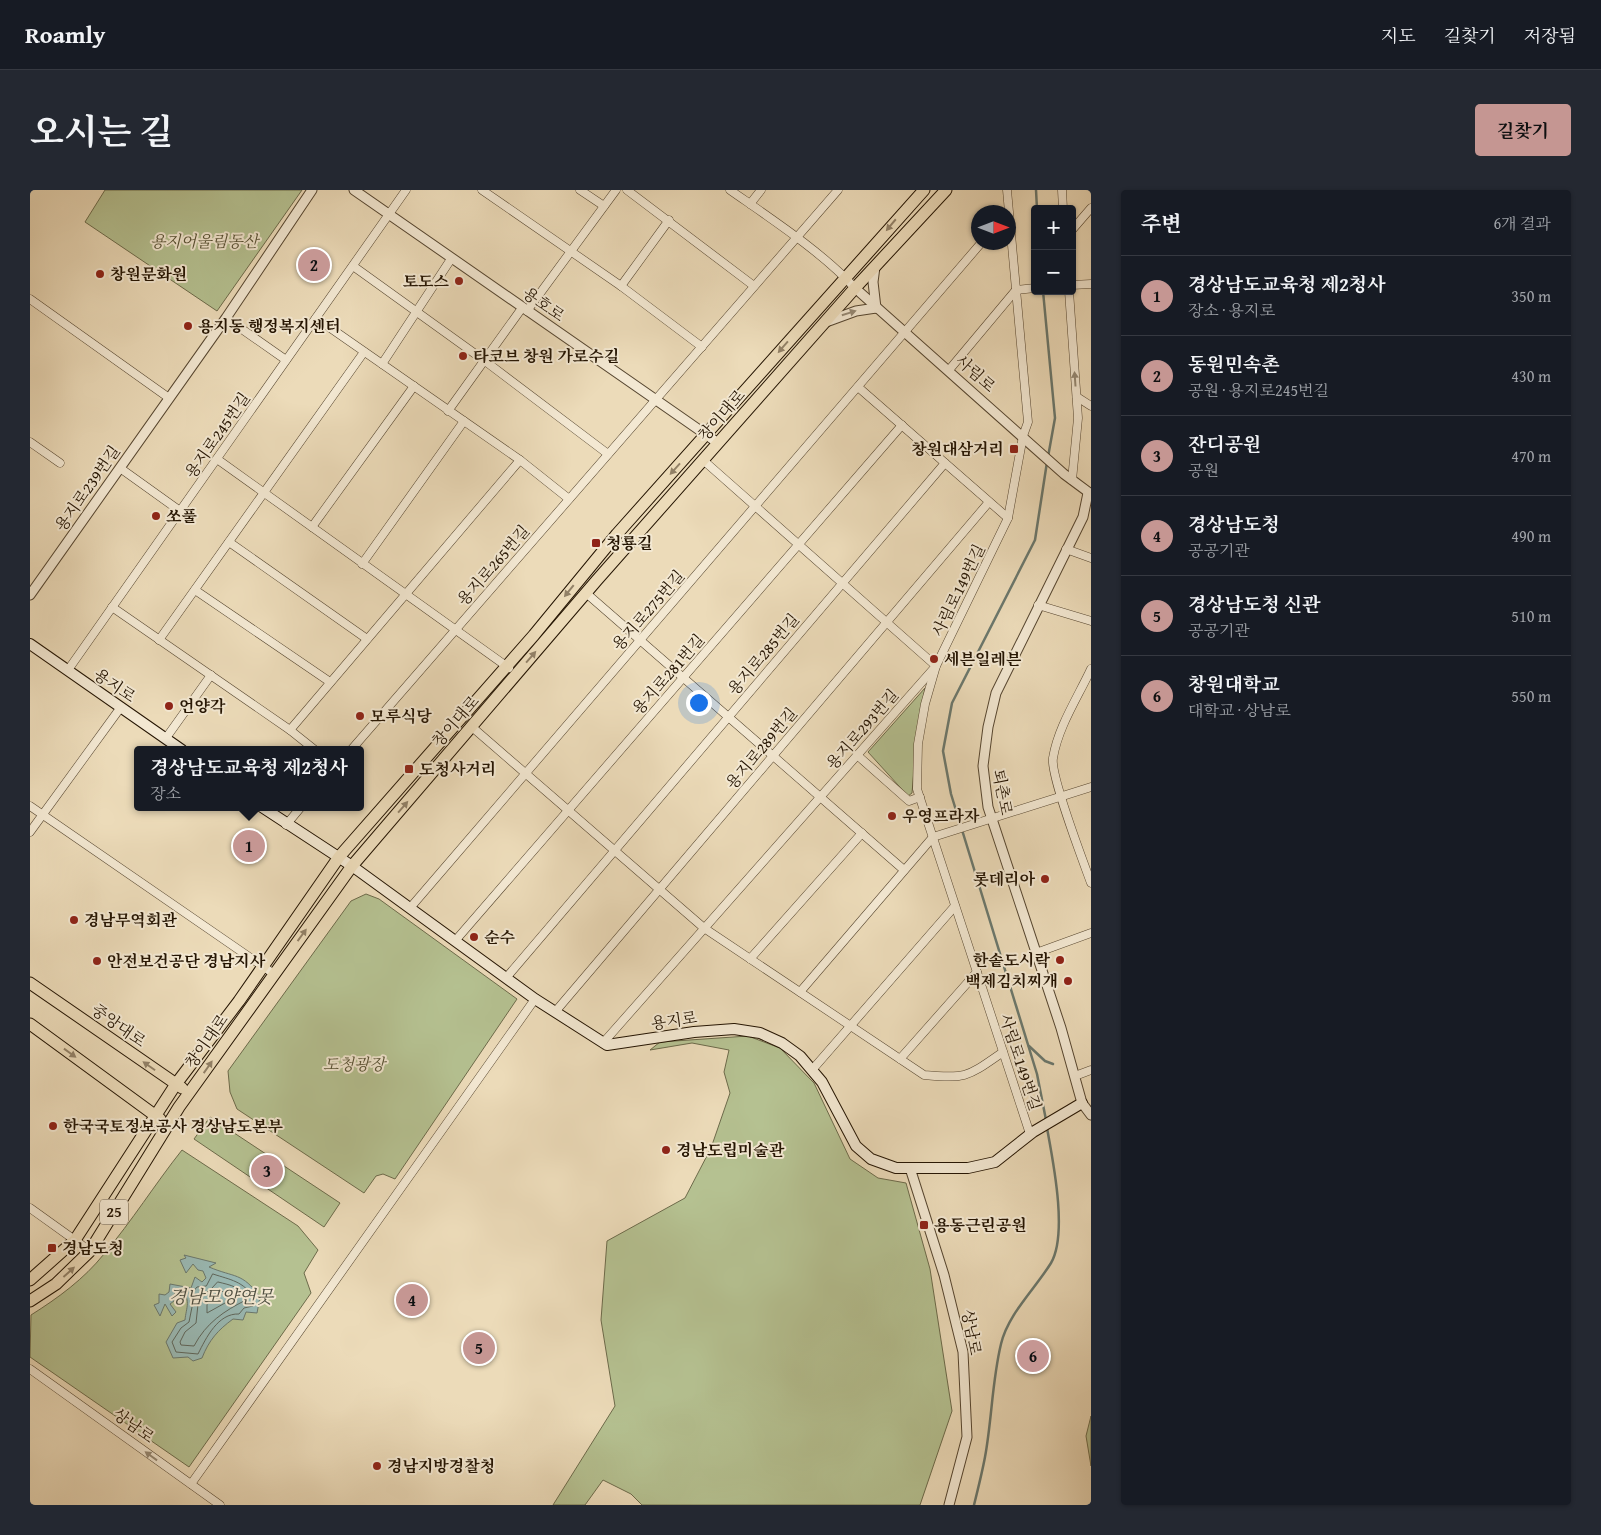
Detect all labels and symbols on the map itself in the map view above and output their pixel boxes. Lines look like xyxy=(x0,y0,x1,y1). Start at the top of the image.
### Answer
north arrow xyxy=(971,205,1016,250)
one-way arrow xyxy=(885,219,896,232)
park label: 용지어울림동산 xyxy=(150,229,261,253)
pin: 2 xyxy=(298,246,330,284)
place label: 창원문화원 xyxy=(110,262,187,286)
marker: 창원문화원 xyxy=(94,268,106,280)
place label: 토도스 xyxy=(403,269,450,293)
marker: 토도스 xyxy=(453,275,465,287)
street label: 용호로 xyxy=(518,281,570,327)
one-way arrow xyxy=(842,309,857,317)
place label: 용지동 행정복지센터 xyxy=(198,314,341,338)
marker: 용지동 행정복지센터 xyxy=(182,320,194,332)
one-way arrow xyxy=(777,340,789,352)
place label: 타코브 창원 가로수길 xyxy=(473,344,619,368)
street label: 사림로 xyxy=(951,349,1002,398)
marker: 타코브 창원 가로수길 xyxy=(457,350,469,362)
one-way arrow xyxy=(1071,371,1079,387)
street label: 창이대로 xyxy=(692,383,751,446)
street label: 용지로245번길 xyxy=(178,387,256,483)
place label: 창원대삼거리 xyxy=(911,437,1004,461)
street label: 용지로239번길 xyxy=(48,440,126,536)
marker: 창원대삼거리 xyxy=(1008,443,1020,455)
one-way arrow xyxy=(669,462,681,474)
place label: 쏘풀 xyxy=(166,504,197,528)
marker: 쏘풀 xyxy=(150,510,162,522)
street label: 용지로265번길 xyxy=(451,519,535,611)
place label: 청룡길 xyxy=(606,531,652,555)
marker: 청룡길 xyxy=(590,537,602,549)
street label: 사림로149번길 xyxy=(925,540,991,640)
street label: 용지로275번길 xyxy=(606,564,690,656)
one-way arrow xyxy=(563,585,574,598)
street label: 용지로285번길 xyxy=(722,608,804,700)
street label: 용지로281번길 xyxy=(626,628,710,720)
place label: 세븐일레븐 xyxy=(944,647,1022,671)
one-way arrow xyxy=(525,652,537,664)
marker: 세븐일레븐 xyxy=(928,653,940,665)
street label: 용지로 xyxy=(89,662,141,708)
street label: 용지로293번길 xyxy=(820,683,904,775)
street label: 창이대로 xyxy=(426,689,485,752)
your location xyxy=(686,690,712,716)
place label: 언양각 xyxy=(179,694,226,718)
marker: 언양각 xyxy=(163,700,175,712)
street label: 용지로289번길 xyxy=(720,702,802,794)
place label: 모루식당 xyxy=(370,704,432,728)
marker: 모루식당 xyxy=(354,710,366,722)
place label: 도청사거리 xyxy=(419,757,496,781)
marker: 도청사거리 xyxy=(403,763,415,775)
street label: 퇴촌로 xyxy=(987,767,1019,818)
one-way arrow xyxy=(397,801,408,814)
place label: 우영프라자 xyxy=(902,804,980,828)
marker: 우영프라자 xyxy=(886,810,898,822)
pin: 1 xyxy=(233,827,265,865)
place label: 롯데리아 xyxy=(973,867,1036,891)
marker: 롯데리아 xyxy=(1039,873,1051,885)
place label: 경남무역회관 xyxy=(84,908,177,932)
marker: 경남무역회관 xyxy=(68,914,80,926)
place label: 순수 xyxy=(484,925,515,949)
one-way arrow xyxy=(297,929,308,942)
marker: 순수 xyxy=(468,931,480,943)
place label: 한솥도시락 xyxy=(973,948,1051,972)
place label: 안전보건공단 경남지사 xyxy=(107,949,266,973)
marker: 한솥도시락 xyxy=(1054,954,1066,966)
marker: 안전보건공단 경남지사 xyxy=(91,955,103,967)
place label: 백제김치찌개 xyxy=(965,969,1058,993)
marker: 백제김치찌개 xyxy=(1062,975,1074,987)
street label: 중앙대로 xyxy=(87,997,152,1053)
street label: 용지로 xyxy=(649,1005,699,1035)
street label: 창이대로 xyxy=(178,1008,234,1073)
street label: 사림로149번길 xyxy=(994,1011,1048,1113)
one-way arrow xyxy=(63,1048,76,1058)
park label: 도청광장 xyxy=(323,1052,387,1076)
one-way arrow xyxy=(203,1060,213,1074)
one-way arrow xyxy=(143,1061,156,1071)
place label: 한국국토정보공사 경상남도본부 xyxy=(63,1114,283,1138)
marker: 한국국토정보공사 경상남도본부 xyxy=(47,1120,59,1132)
place label: 경남도립미술관 xyxy=(676,1138,785,1162)
marker: 경남도립미술관 xyxy=(660,1144,672,1156)
pin: 3 xyxy=(251,1152,283,1190)
road number: 25 xyxy=(100,1200,128,1224)
place label: 용동근린공원 xyxy=(934,1213,1027,1237)
marker: 용동근린공원 xyxy=(918,1219,930,1231)
place label: 경남도청 xyxy=(62,1236,124,1260)
marker: 경남도청 xyxy=(46,1242,58,1254)
one-way arrow xyxy=(62,1266,74,1278)
pin: 4 xyxy=(396,1281,428,1319)
water label: 경남모양연못 xyxy=(169,1283,275,1310)
street label: 상남로 xyxy=(956,1307,988,1358)
pin: 5 xyxy=(463,1329,495,1367)
pin: 6 xyxy=(1017,1337,1049,1375)
street label: 상남로 xyxy=(108,1402,160,1449)
one-way arrow xyxy=(144,1451,158,1461)
place label: 경남지방경찰청 xyxy=(387,1454,495,1478)
marker: 경남지방경찰청 xyxy=(371,1460,383,1472)

